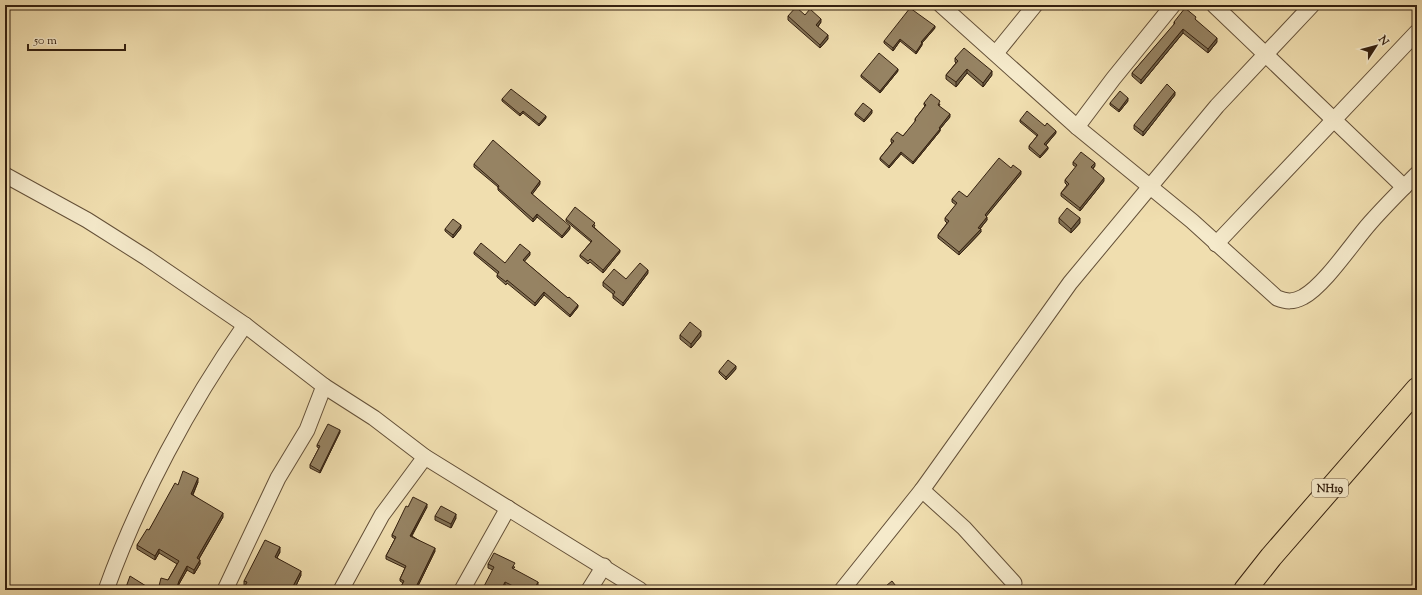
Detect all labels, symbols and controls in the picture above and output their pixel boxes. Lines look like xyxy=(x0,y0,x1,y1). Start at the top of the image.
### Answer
scale bar xyxy=(28,26,125,52)
north arrow xyxy=(1356,26,1396,66)
text: 50 m xyxy=(33,32,57,50)
text: N xyxy=(1374,32,1392,49)
road number: NH19 xyxy=(1312,479,1348,497)

